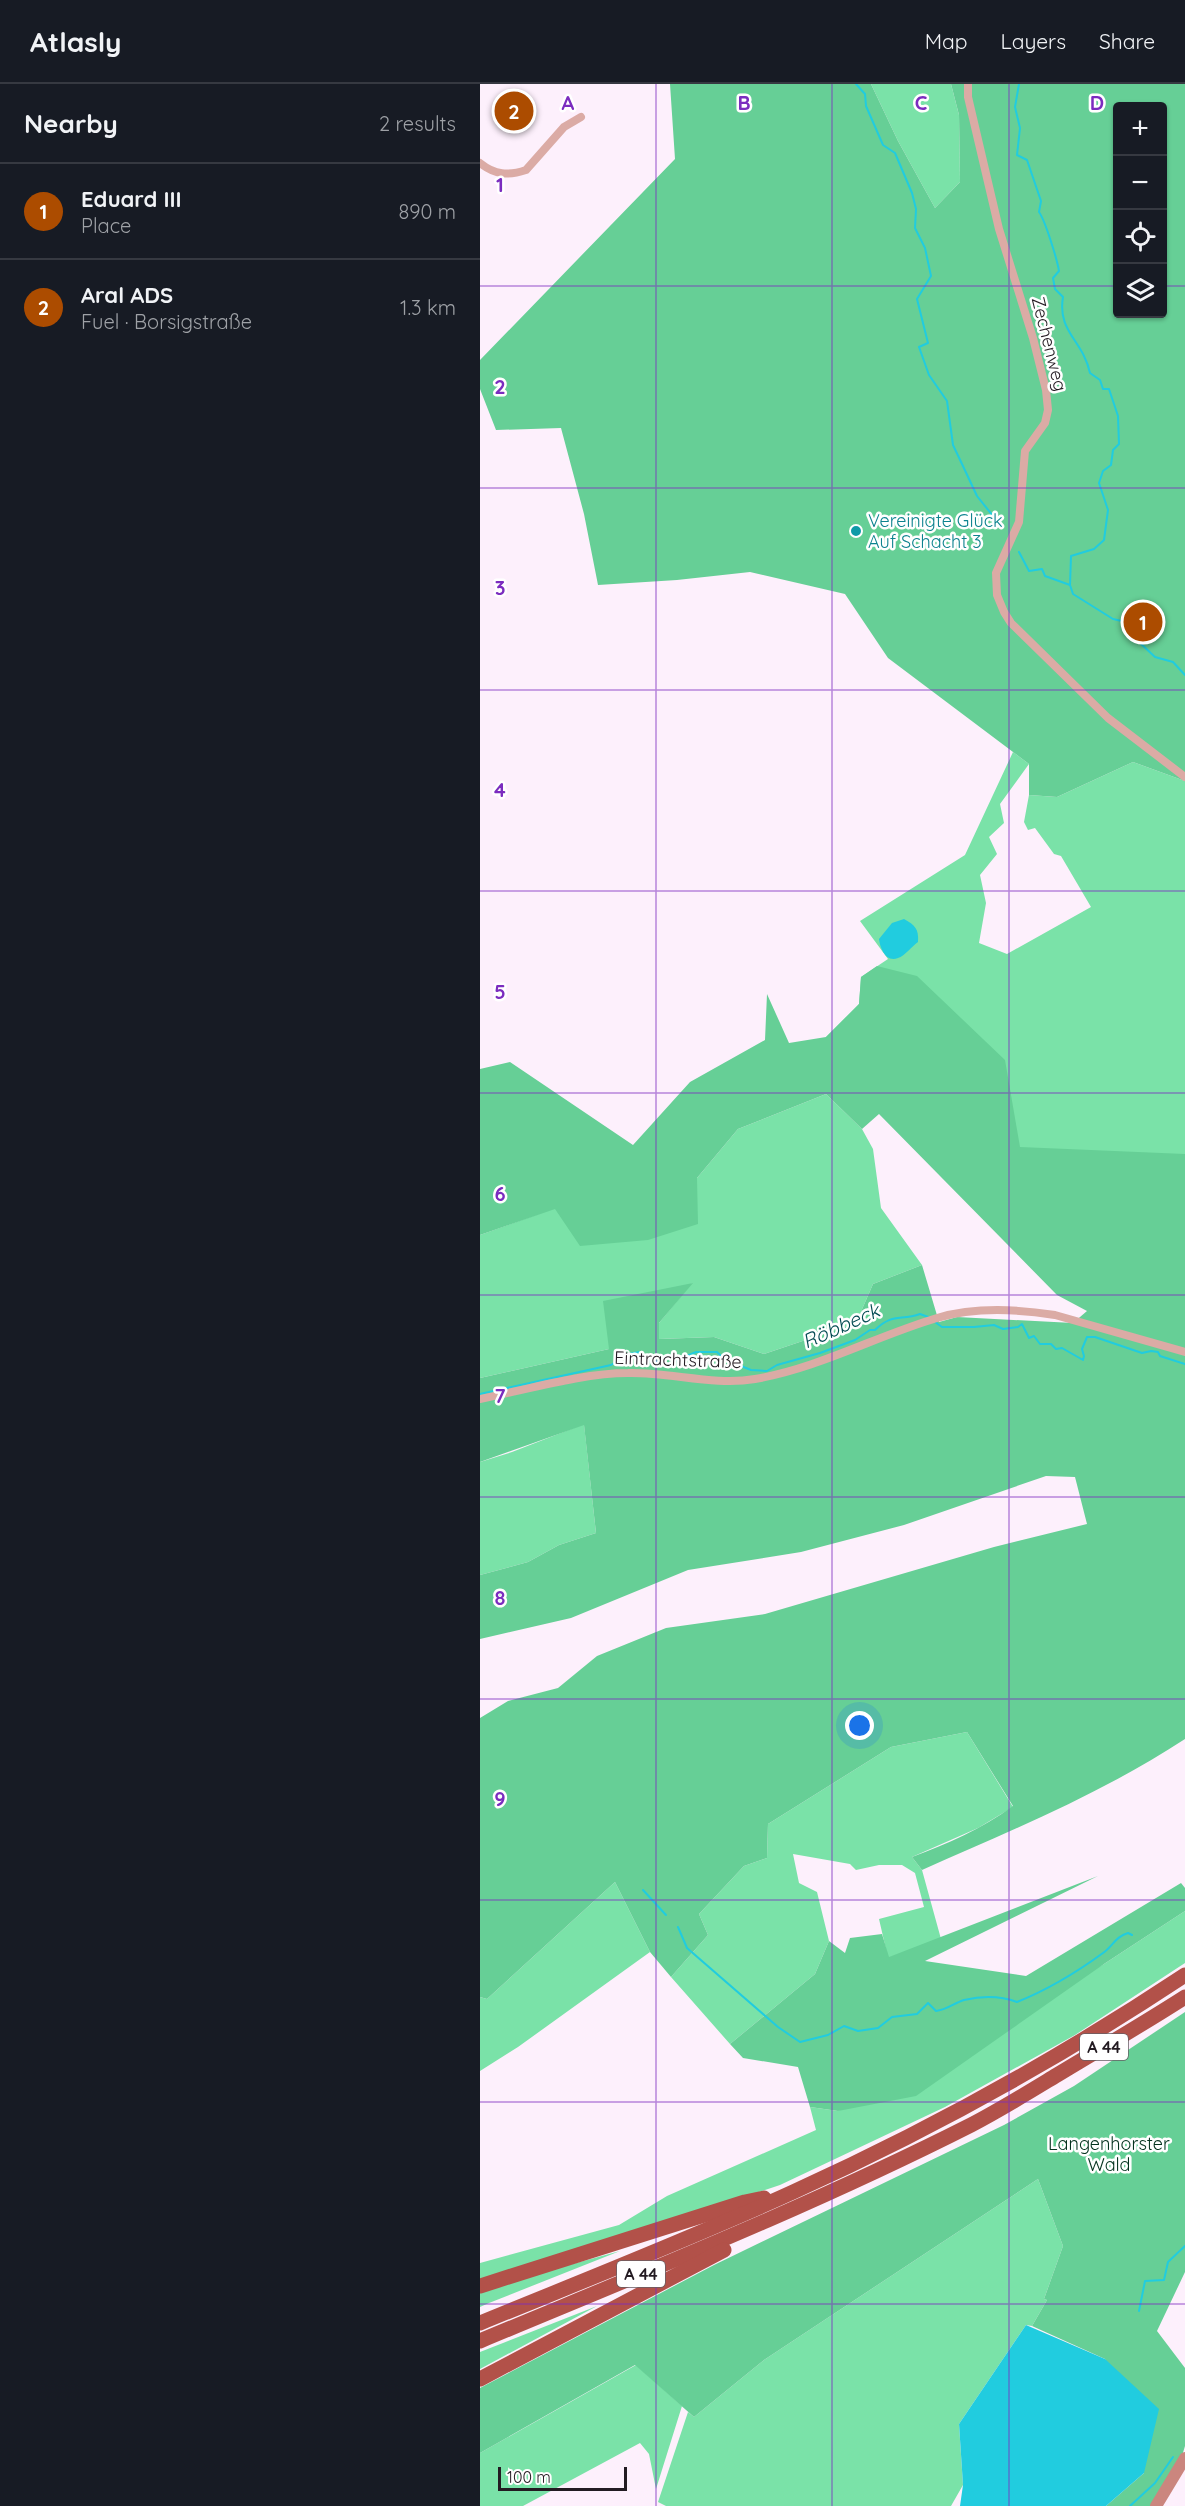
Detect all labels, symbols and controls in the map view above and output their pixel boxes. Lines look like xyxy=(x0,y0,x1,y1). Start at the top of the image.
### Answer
text: Atlasly xyxy=(30,24,121,59)
text: Map xyxy=(925,28,968,54)
text: Layers xyxy=(1001,28,1066,54)
text: Share xyxy=(1099,28,1155,54)
pin: 2 xyxy=(495,88,534,134)
text: A xyxy=(562,90,575,115)
text: B xyxy=(737,90,751,115)
text: C xyxy=(915,90,928,115)
text: D xyxy=(1090,90,1104,115)
map controls xyxy=(1113,102,1167,318)
button: + xyxy=(1113,102,1167,156)
text: Nearby xyxy=(24,107,118,140)
text: 2 results xyxy=(379,111,456,136)
button: − xyxy=(1113,156,1167,210)
text: 1 xyxy=(496,172,504,197)
text: Eduard III xyxy=(81,185,182,213)
text: 1 xyxy=(40,199,47,224)
text: 890 m xyxy=(398,199,456,224)
button: locate xyxy=(1113,210,1167,264)
text: Place xyxy=(81,213,131,238)
button: layers xyxy=(1113,264,1167,318)
text: Aral ADS xyxy=(81,281,173,309)
street label: Zechenweg xyxy=(1027,294,1072,394)
text: 2 xyxy=(38,295,49,320)
text: 1.3 km xyxy=(400,295,456,320)
text: Fuel · Borsigstraße xyxy=(81,309,252,334)
text: 2 xyxy=(494,374,506,399)
place label: Vereinigte Glück Auf Schacht 3 xyxy=(868,509,1003,553)
marker: Vereinigte Glück Auf Schacht 3 xyxy=(849,524,863,538)
text: 3 xyxy=(495,575,505,600)
pin: 1 xyxy=(1124,600,1162,644)
text: 4 xyxy=(494,777,506,802)
text: 5 xyxy=(494,979,506,1004)
text: 6 xyxy=(494,1181,506,1206)
water label: Röbbeck xyxy=(798,1296,885,1354)
street label: Eintrachtstraße xyxy=(614,1346,742,1373)
text: 7 xyxy=(495,1383,506,1408)
text: 8 xyxy=(495,1585,506,1610)
your location xyxy=(845,1711,874,1740)
text: 9 xyxy=(494,1786,506,1811)
road number: A 44 xyxy=(1080,2034,1128,2060)
park label: Langenhorster Wald xyxy=(1048,2132,1170,2176)
road number: A 44 xyxy=(617,2261,665,2287)
scale bar xyxy=(498,2464,627,2492)
text: 100 m xyxy=(507,2467,551,2487)

